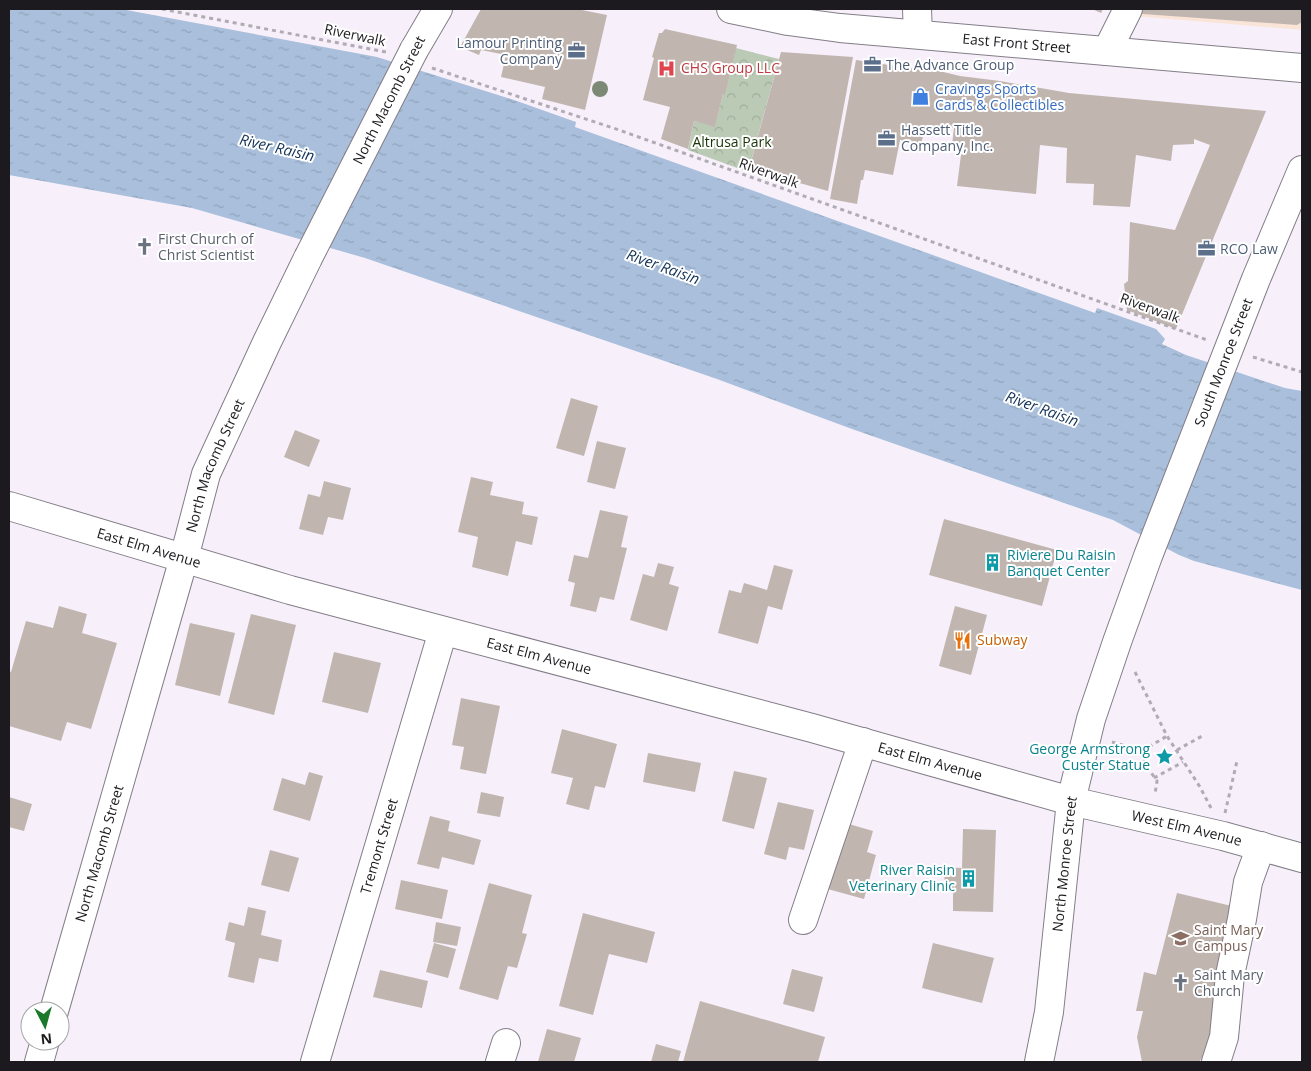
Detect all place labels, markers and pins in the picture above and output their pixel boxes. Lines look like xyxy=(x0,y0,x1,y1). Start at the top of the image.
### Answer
place label: Lamour Printing Company xyxy=(457,33,563,68)
office icon: Lamour Printing Company xyxy=(566,41,586,61)
office icon: The Advance Group xyxy=(862,55,882,75)
place label: The Advance Group xyxy=(886,55,1014,74)
hospital icon: CHS Group LLC xyxy=(657,58,677,78)
place label: CHS Group LLC xyxy=(681,58,780,77)
place label: Cravings Sports Cards & Collectibles xyxy=(935,79,1064,114)
shop icon: Cravings Sports Cards & Collectibles xyxy=(911,87,931,107)
place label: Hassett Title Company, Inc. xyxy=(901,120,993,155)
office icon: Hassett Title Company, Inc. xyxy=(877,128,897,148)
place label: First Church of Christ Scientist xyxy=(158,229,255,264)
church icon: First Church of Christ Scientist xyxy=(134,237,154,257)
office icon: RCO Law xyxy=(1196,239,1216,259)
place label: RCO Law xyxy=(1220,239,1278,258)
place label: Riviere Du Raisin Banquet Center xyxy=(1007,545,1116,580)
building icon: Riviere Du Raisin Banquet Center xyxy=(983,553,1003,573)
restaurant icon: Subway xyxy=(953,630,973,650)
place label: Subway xyxy=(977,630,1028,649)
place label: George Armstrong Custer Statue xyxy=(1029,739,1150,774)
place icon: George Armstrong Custer Statue xyxy=(1154,747,1174,767)
place label: River Raisin Veterinary Clinic xyxy=(849,860,955,895)
building icon: River Raisin Veterinary Clinic xyxy=(959,868,979,888)
place label: Saint Mary Campus xyxy=(1194,920,1264,955)
school or university icon: Saint Mary Campus xyxy=(1170,928,1190,948)
place label: Saint Mary Church xyxy=(1194,965,1264,1000)
church icon: Saint Mary Church xyxy=(1170,973,1190,993)

